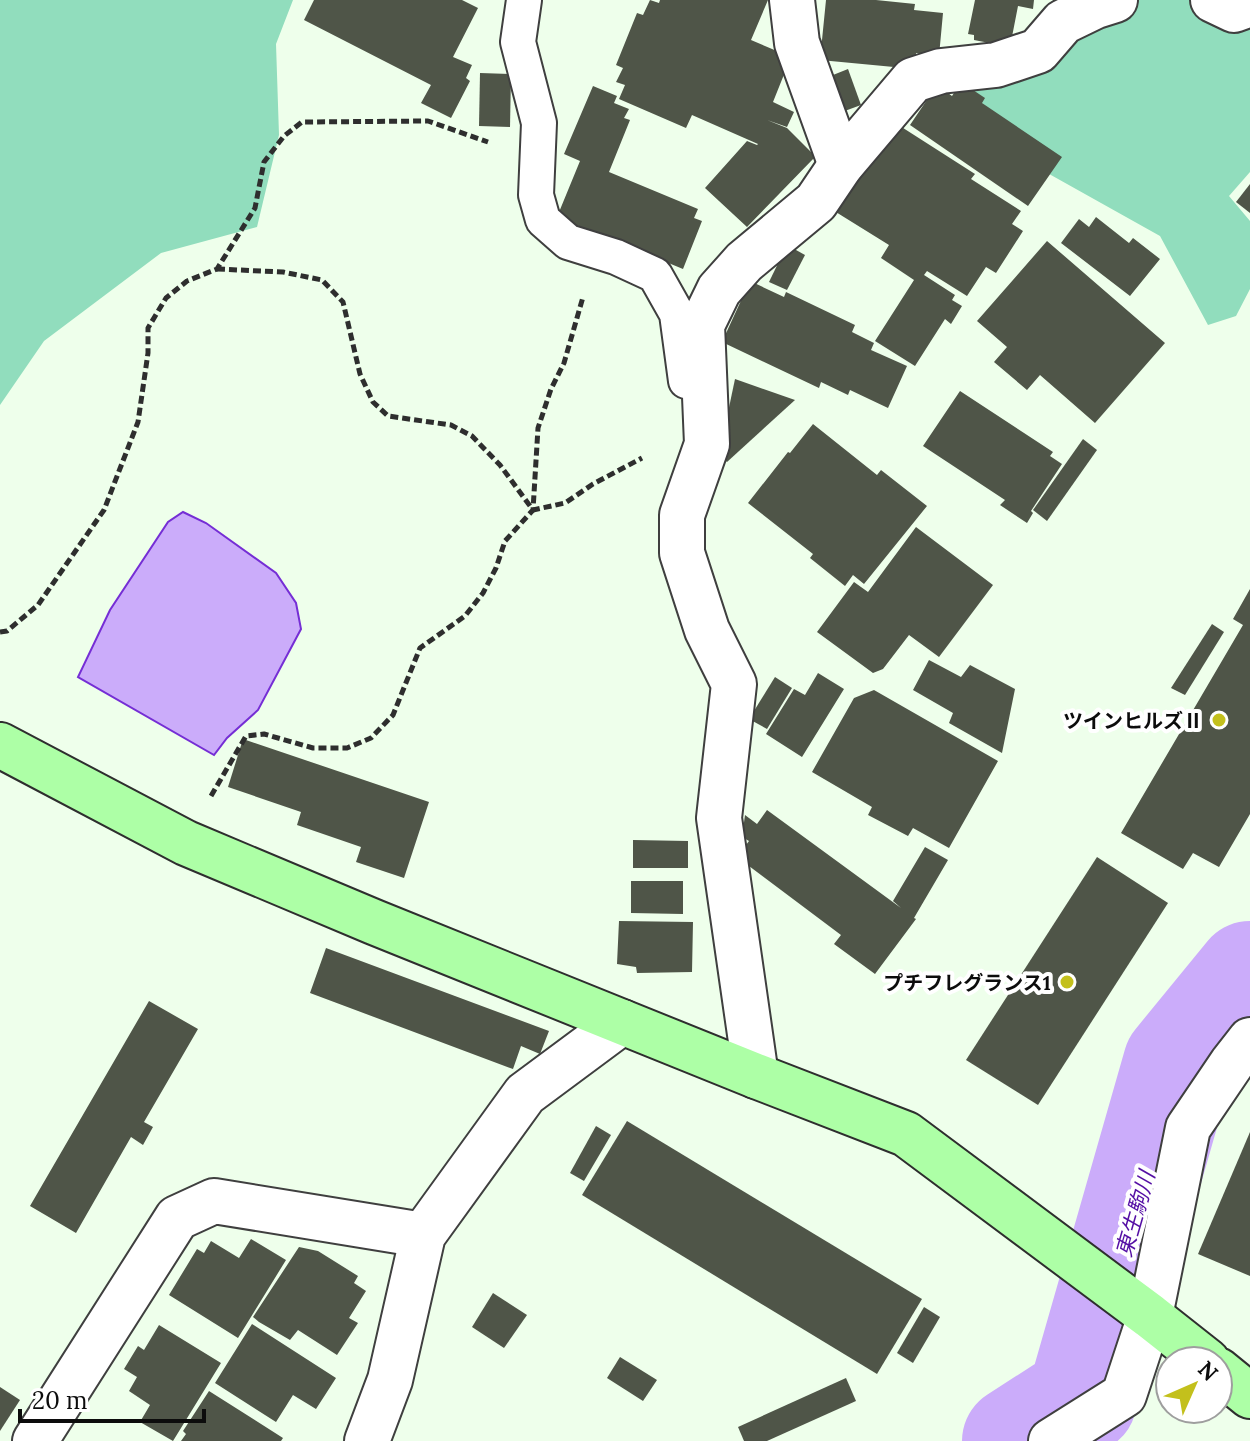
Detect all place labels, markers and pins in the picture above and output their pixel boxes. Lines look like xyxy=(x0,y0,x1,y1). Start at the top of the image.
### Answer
place label: ツインヒルズⅡ xyxy=(1063,708,1203,733)
marker: ツインヒルズⅡ xyxy=(1210,711,1228,729)
place label: プチフレグランス1 xyxy=(883,970,1051,995)
marker: プチフレグランス1 xyxy=(1058,973,1076,991)

